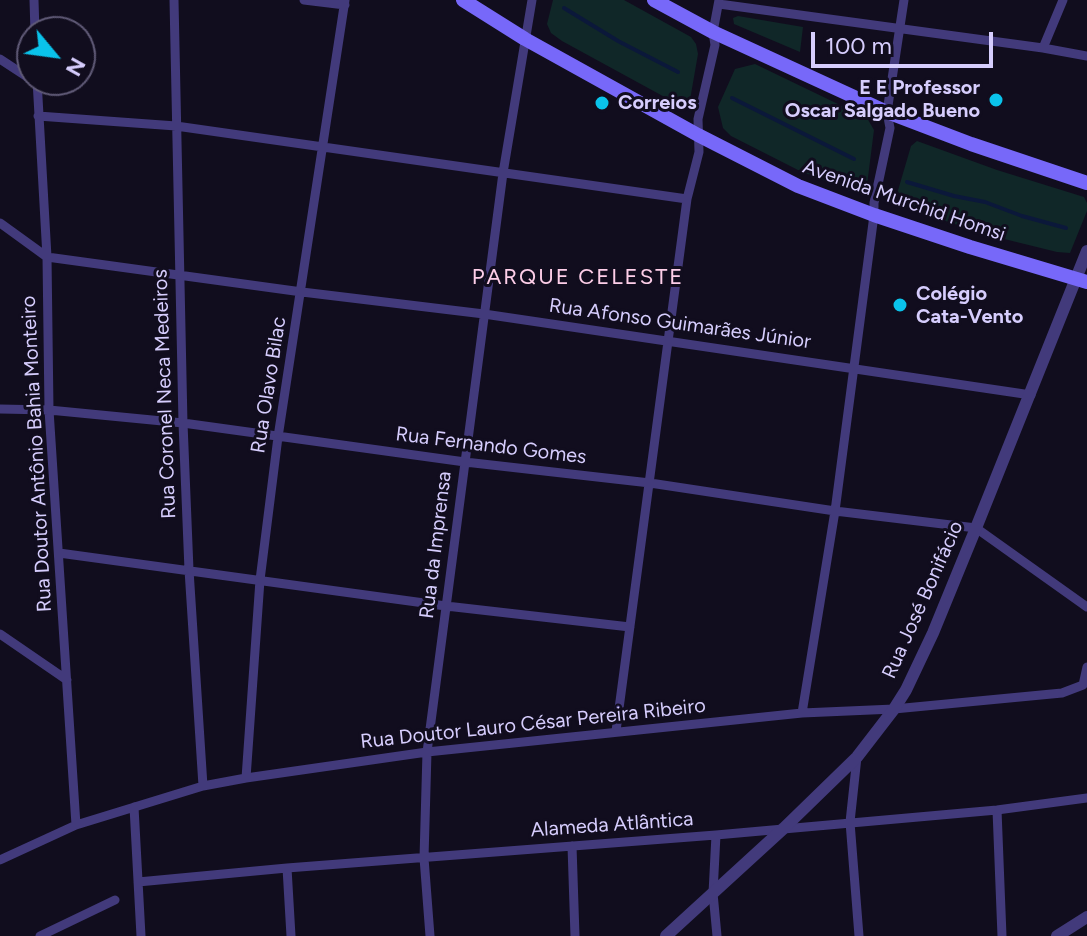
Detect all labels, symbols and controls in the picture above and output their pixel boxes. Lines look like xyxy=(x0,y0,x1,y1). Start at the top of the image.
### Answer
north arrow xyxy=(16,16,96,96)
scale bar xyxy=(815,16,997,66)
text: 100 m xyxy=(825,31,892,60)
text: N xyxy=(60,53,92,81)
place label: E E Professor Oscar Salgado Bueno xyxy=(785,76,980,123)
place label: Correios xyxy=(618,91,697,115)
marker: E E Professor Oscar Salgado Bueno xyxy=(987,91,1005,109)
marker: Correios xyxy=(593,94,611,112)
street label: Avenida Murchid Homsi xyxy=(800,155,1008,247)
district label: PARQUE CELESTE xyxy=(472,265,684,291)
street label: Rua Coronel Neca Medeiros xyxy=(149,269,181,519)
place label: Colégio Cata-Vento xyxy=(916,282,1023,329)
street label: Rua Afonso Guimarães Júnior xyxy=(547,294,813,354)
street label: Rua Doutor Antônio Bahia Monteiro xyxy=(17,295,57,613)
marker: Colégio Cata-Vento xyxy=(891,296,909,314)
street label: Rua Olavo Bilac xyxy=(246,315,292,455)
street label: Rua Fernando Gomes xyxy=(394,422,588,470)
street label: Rua da Imprensa xyxy=(415,470,457,620)
street label: Rua José Bonifácio xyxy=(877,517,969,683)
street label: Rua Doutor Lauro César Pereira Ribeiro xyxy=(359,694,707,754)
street label: Alameda Atlântica xyxy=(530,807,694,843)

